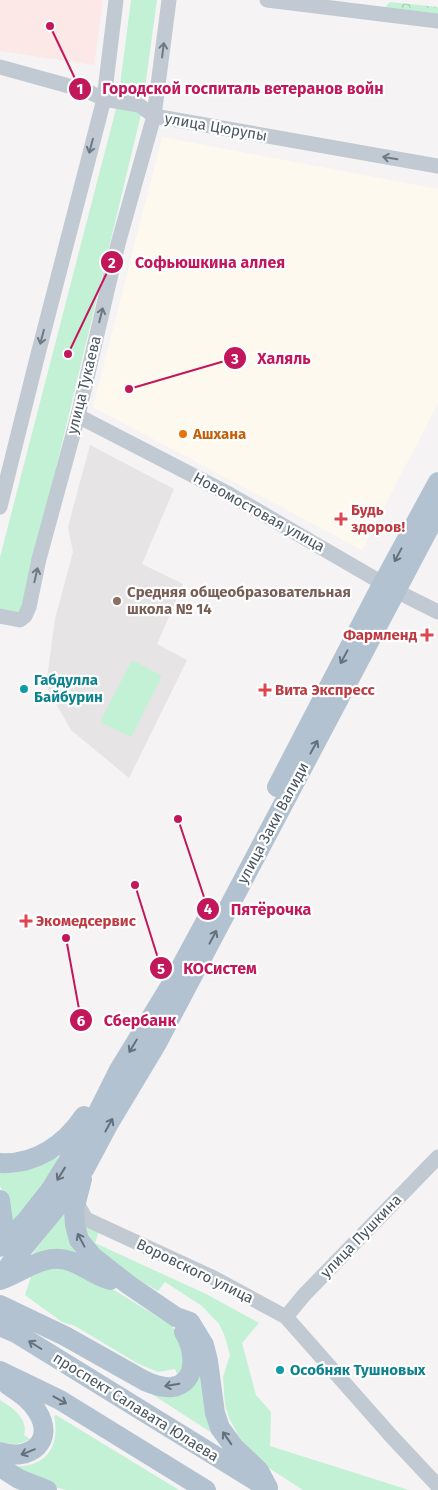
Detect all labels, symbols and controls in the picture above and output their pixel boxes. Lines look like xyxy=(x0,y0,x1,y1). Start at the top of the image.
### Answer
one-way arrow xyxy=(158,42,168,58)
callout: Городской госпиталь ветеранов войн xyxy=(68,73,394,104)
text: Городской госпиталь ветеранов войн xyxy=(102,79,384,98)
text: 1 xyxy=(77,80,83,98)
street label: улица Цюрупы xyxy=(163,109,269,145)
one-way arrow xyxy=(86,138,96,154)
one-way arrow xyxy=(382,153,398,163)
callout: Софьюшкина аллея xyxy=(100,247,295,278)
text: Софьюшкина аллея xyxy=(135,253,285,272)
text: 2 xyxy=(108,254,116,272)
one-way arrow xyxy=(97,308,106,324)
one-way arrow xyxy=(37,329,46,345)
street label: улица Тукаева xyxy=(63,334,105,436)
callout: Халяль xyxy=(222,343,321,374)
text: Халяль xyxy=(256,349,311,368)
text: 3 xyxy=(230,350,239,368)
place label: Ашхана xyxy=(192,425,246,443)
marker: Ашхана xyxy=(177,428,189,440)
street label: Новомостовая улица xyxy=(190,468,328,556)
place label: Будь здоров! xyxy=(351,501,405,536)
marker: Будь здоров! xyxy=(335,513,347,525)
one-way arrow xyxy=(393,548,403,563)
one-way arrow xyxy=(32,567,41,583)
place label: Средняя общеобразовательная школа № 14 xyxy=(127,583,351,618)
marker: Средняя общеобразовательная школа № 14 xyxy=(111,595,123,607)
place label: Фармленд xyxy=(343,626,418,644)
marker: Фармленд xyxy=(421,629,433,641)
one-way arrow xyxy=(339,649,348,664)
place label: Габдулла Байбурин xyxy=(34,671,103,706)
place label: Вита Экспресс xyxy=(275,681,376,699)
marker: Габдулла Байбурин xyxy=(18,683,30,695)
marker: Вита Экспресс xyxy=(259,684,271,696)
one-way arrow xyxy=(309,740,319,755)
street label: улица Заки Валиди xyxy=(233,759,313,887)
callout: Пятёрочка xyxy=(196,894,321,925)
text: 4 xyxy=(204,900,213,918)
text: Пятёрочка xyxy=(231,900,311,919)
place label: Экомедсервис xyxy=(36,912,137,930)
marker: Экомедсервис xyxy=(20,915,32,927)
one-way arrow xyxy=(209,930,218,945)
callout: КОСистем xyxy=(148,953,267,984)
text: КОСистем xyxy=(183,959,257,978)
text: 5 xyxy=(157,960,165,978)
callout: Сбербанк xyxy=(68,1005,186,1036)
text: Сбербанк xyxy=(104,1011,176,1030)
text: 6 xyxy=(77,1012,86,1030)
one-way arrow xyxy=(128,1039,138,1053)
one-way arrow xyxy=(105,1118,114,1133)
one-way arrow xyxy=(55,1166,65,1180)
street label: улица Пушкина xyxy=(317,1191,405,1281)
one-way arrow xyxy=(76,1233,85,1248)
street label: Воровского улица xyxy=(133,1235,257,1307)
one-way arrow xyxy=(29,1340,43,1350)
street label: проспект Салавата Юлаева xyxy=(50,1349,222,1465)
place label: Особняк Тушновых xyxy=(290,1361,426,1379)
marker: Особняк Тушновых xyxy=(274,1364,286,1376)
one-way arrow xyxy=(165,1381,181,1391)
one-way arrow xyxy=(52,1395,67,1405)
one-way arrow xyxy=(222,1431,232,1445)
one-way arrow xyxy=(21,1447,36,1457)

